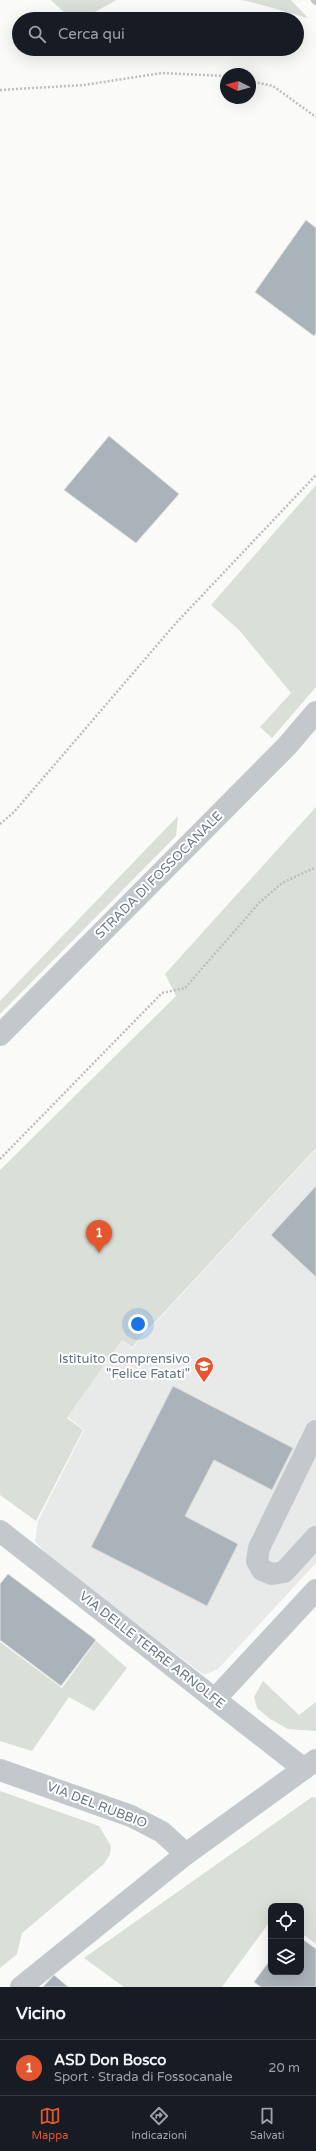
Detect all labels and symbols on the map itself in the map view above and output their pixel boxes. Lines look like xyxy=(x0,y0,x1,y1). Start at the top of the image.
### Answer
north arrow xyxy=(220,68,256,104)
street label: STRADA DI FOSSOCANALE xyxy=(92,808,226,942)
pin: 1 xyxy=(86,1220,112,1253)
your location xyxy=(128,1314,148,1334)
place label: Istituito Comprensivo "Felice Fatati" xyxy=(59,1351,190,1382)
school or university icon: Istituito Comprensivo "Felice Fatati" xyxy=(193,1355,215,1383)
street label: VIA DELLE TERRE ARNOLFE xyxy=(76,1588,228,1712)
street label: VIA DEL RUBBIO xyxy=(45,1779,149,1831)

